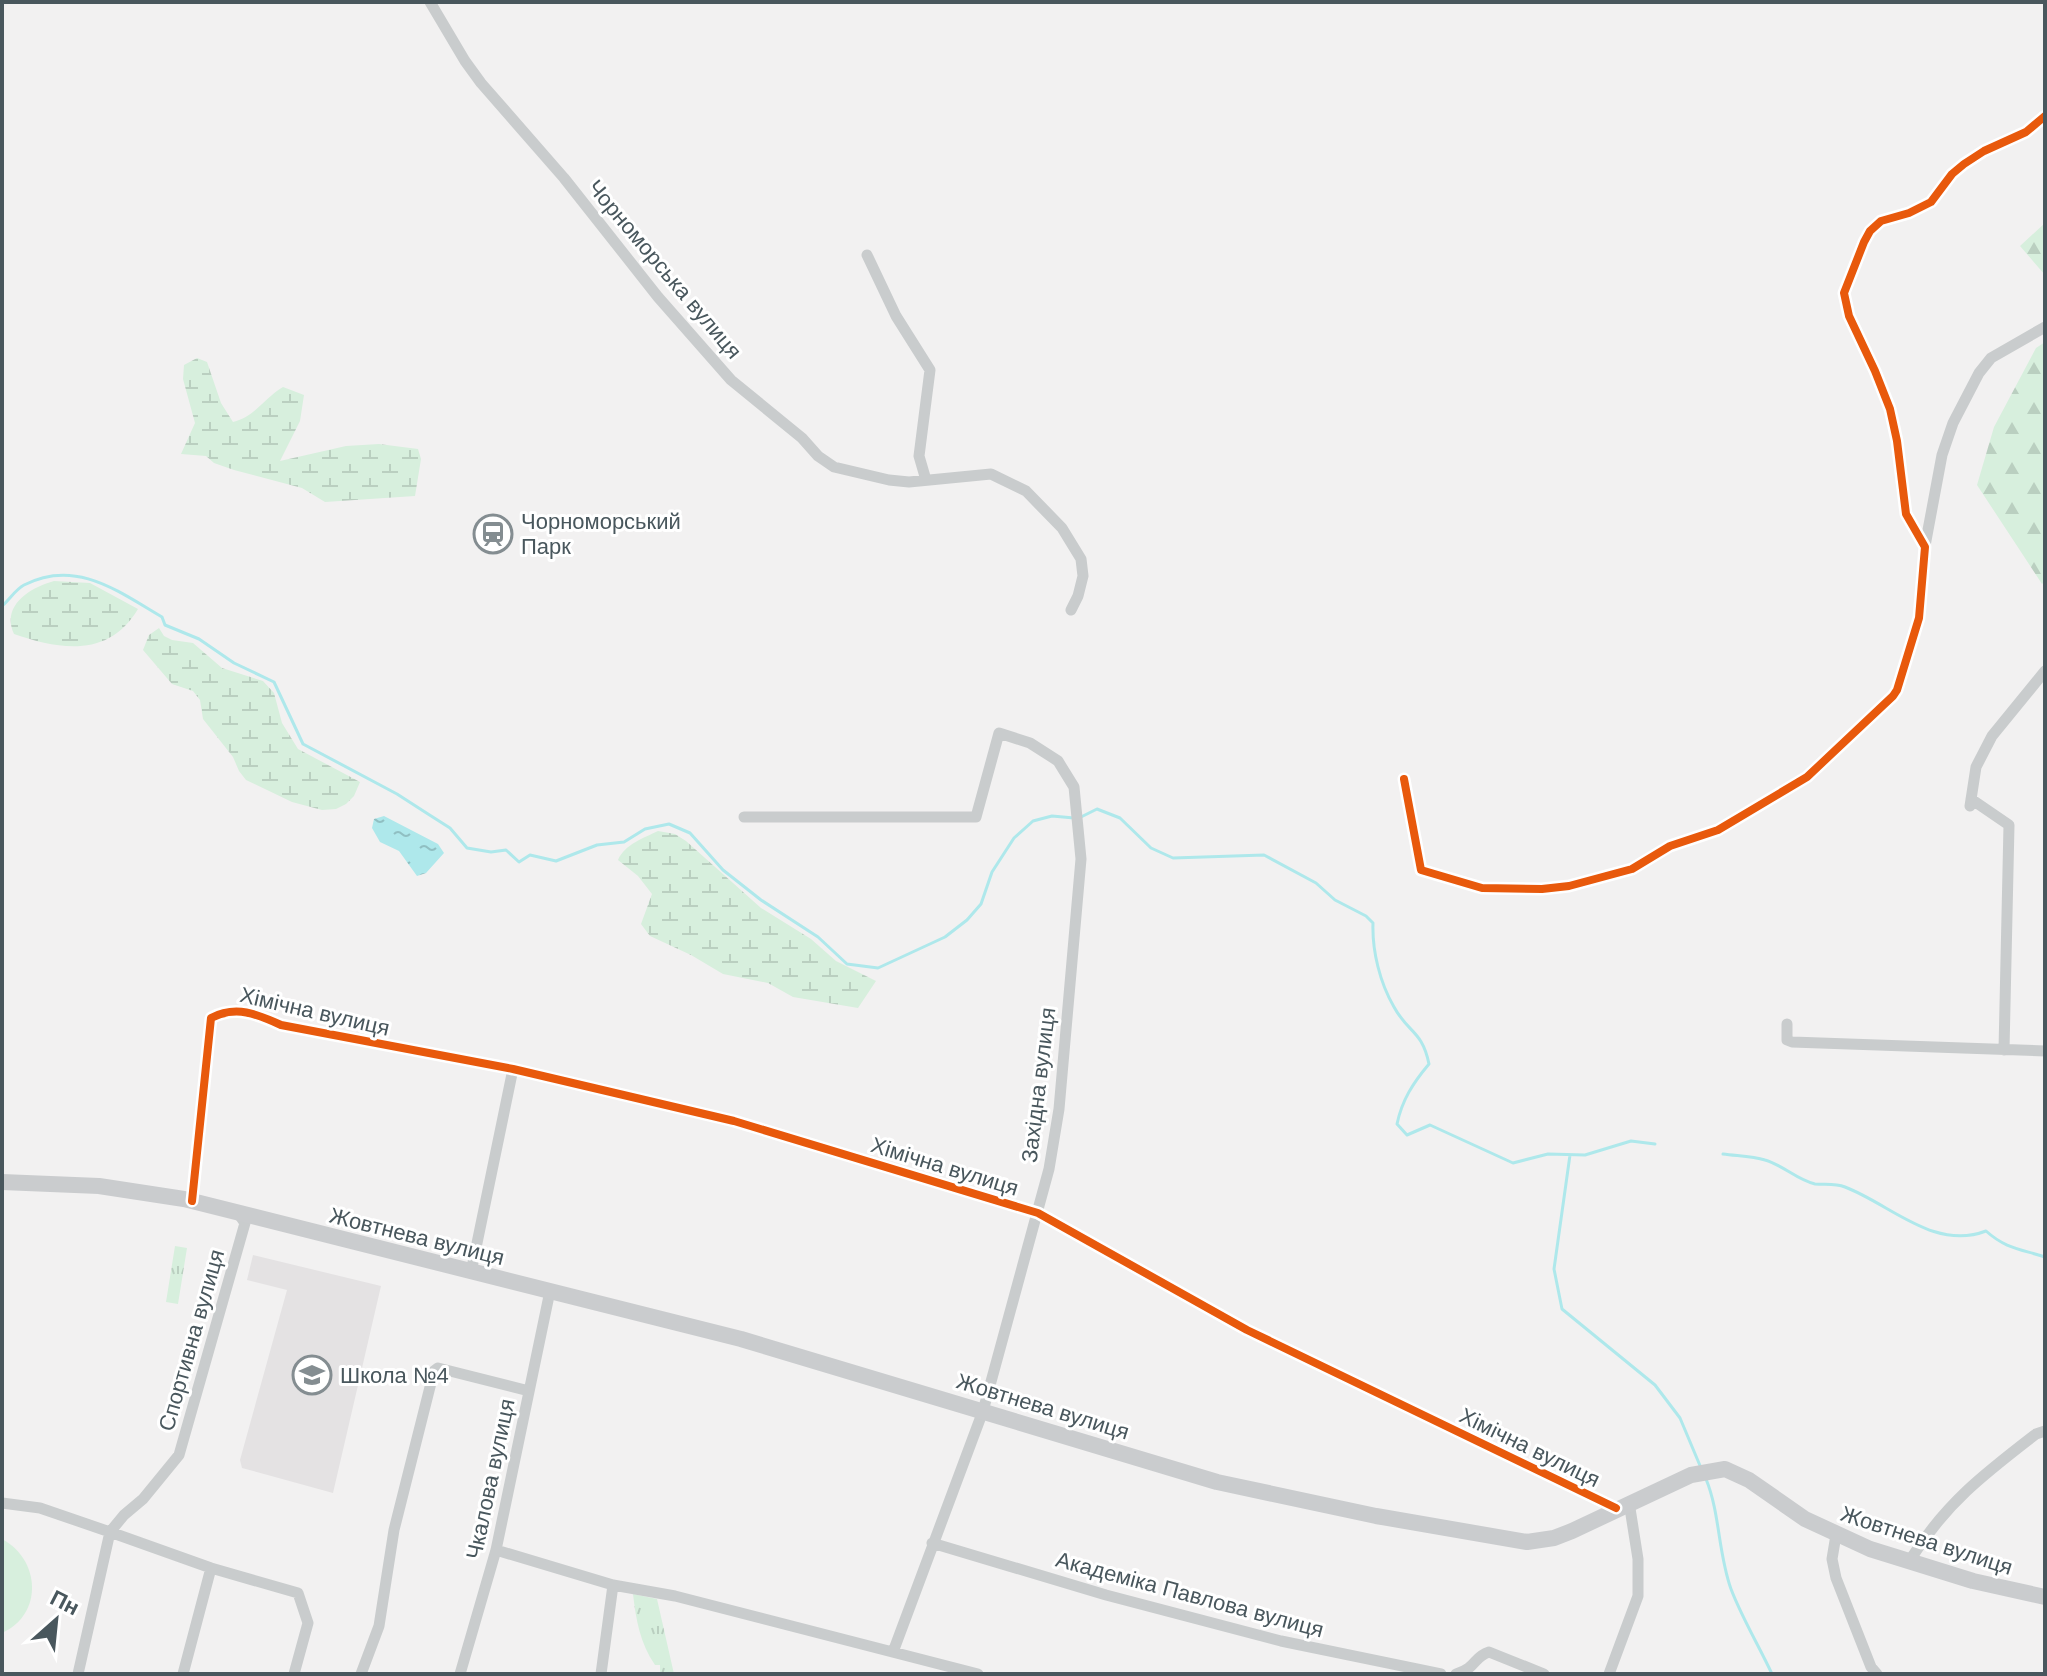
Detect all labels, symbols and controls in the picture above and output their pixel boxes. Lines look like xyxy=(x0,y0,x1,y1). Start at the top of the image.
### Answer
street label: Чорноморська вулиця xyxy=(583,175,747,364)
place label: Чорноморський Парк xyxy=(521,509,681,559)
station icon: Чорноморський Парк xyxy=(472,513,514,555)
street label: Хімічна вулиця xyxy=(238,982,392,1041)
street label: Західна вулиця xyxy=(1017,1006,1060,1164)
street label: Хімічна вулиця xyxy=(868,1132,1022,1201)
street label: Жовтнева вулиця xyxy=(327,1203,507,1270)
street label: Спортивна вулиця xyxy=(154,1246,229,1434)
school or university icon: Школа №4 xyxy=(291,1354,333,1396)
place label: Школа №4 xyxy=(340,1363,449,1388)
street label: Жовтнева вулиця xyxy=(954,1368,1132,1445)
street label: Чкалова вулиця xyxy=(461,1397,520,1562)
street label: Хімічна вулиця xyxy=(1456,1403,1604,1492)
street label: Жовтнева вулиця xyxy=(1838,1501,2016,1580)
street label: Академіка Павлова вулиця xyxy=(1053,1547,1327,1642)
north arrow xyxy=(16,1580,96,1660)
text: Пн xyxy=(46,1585,83,1620)

